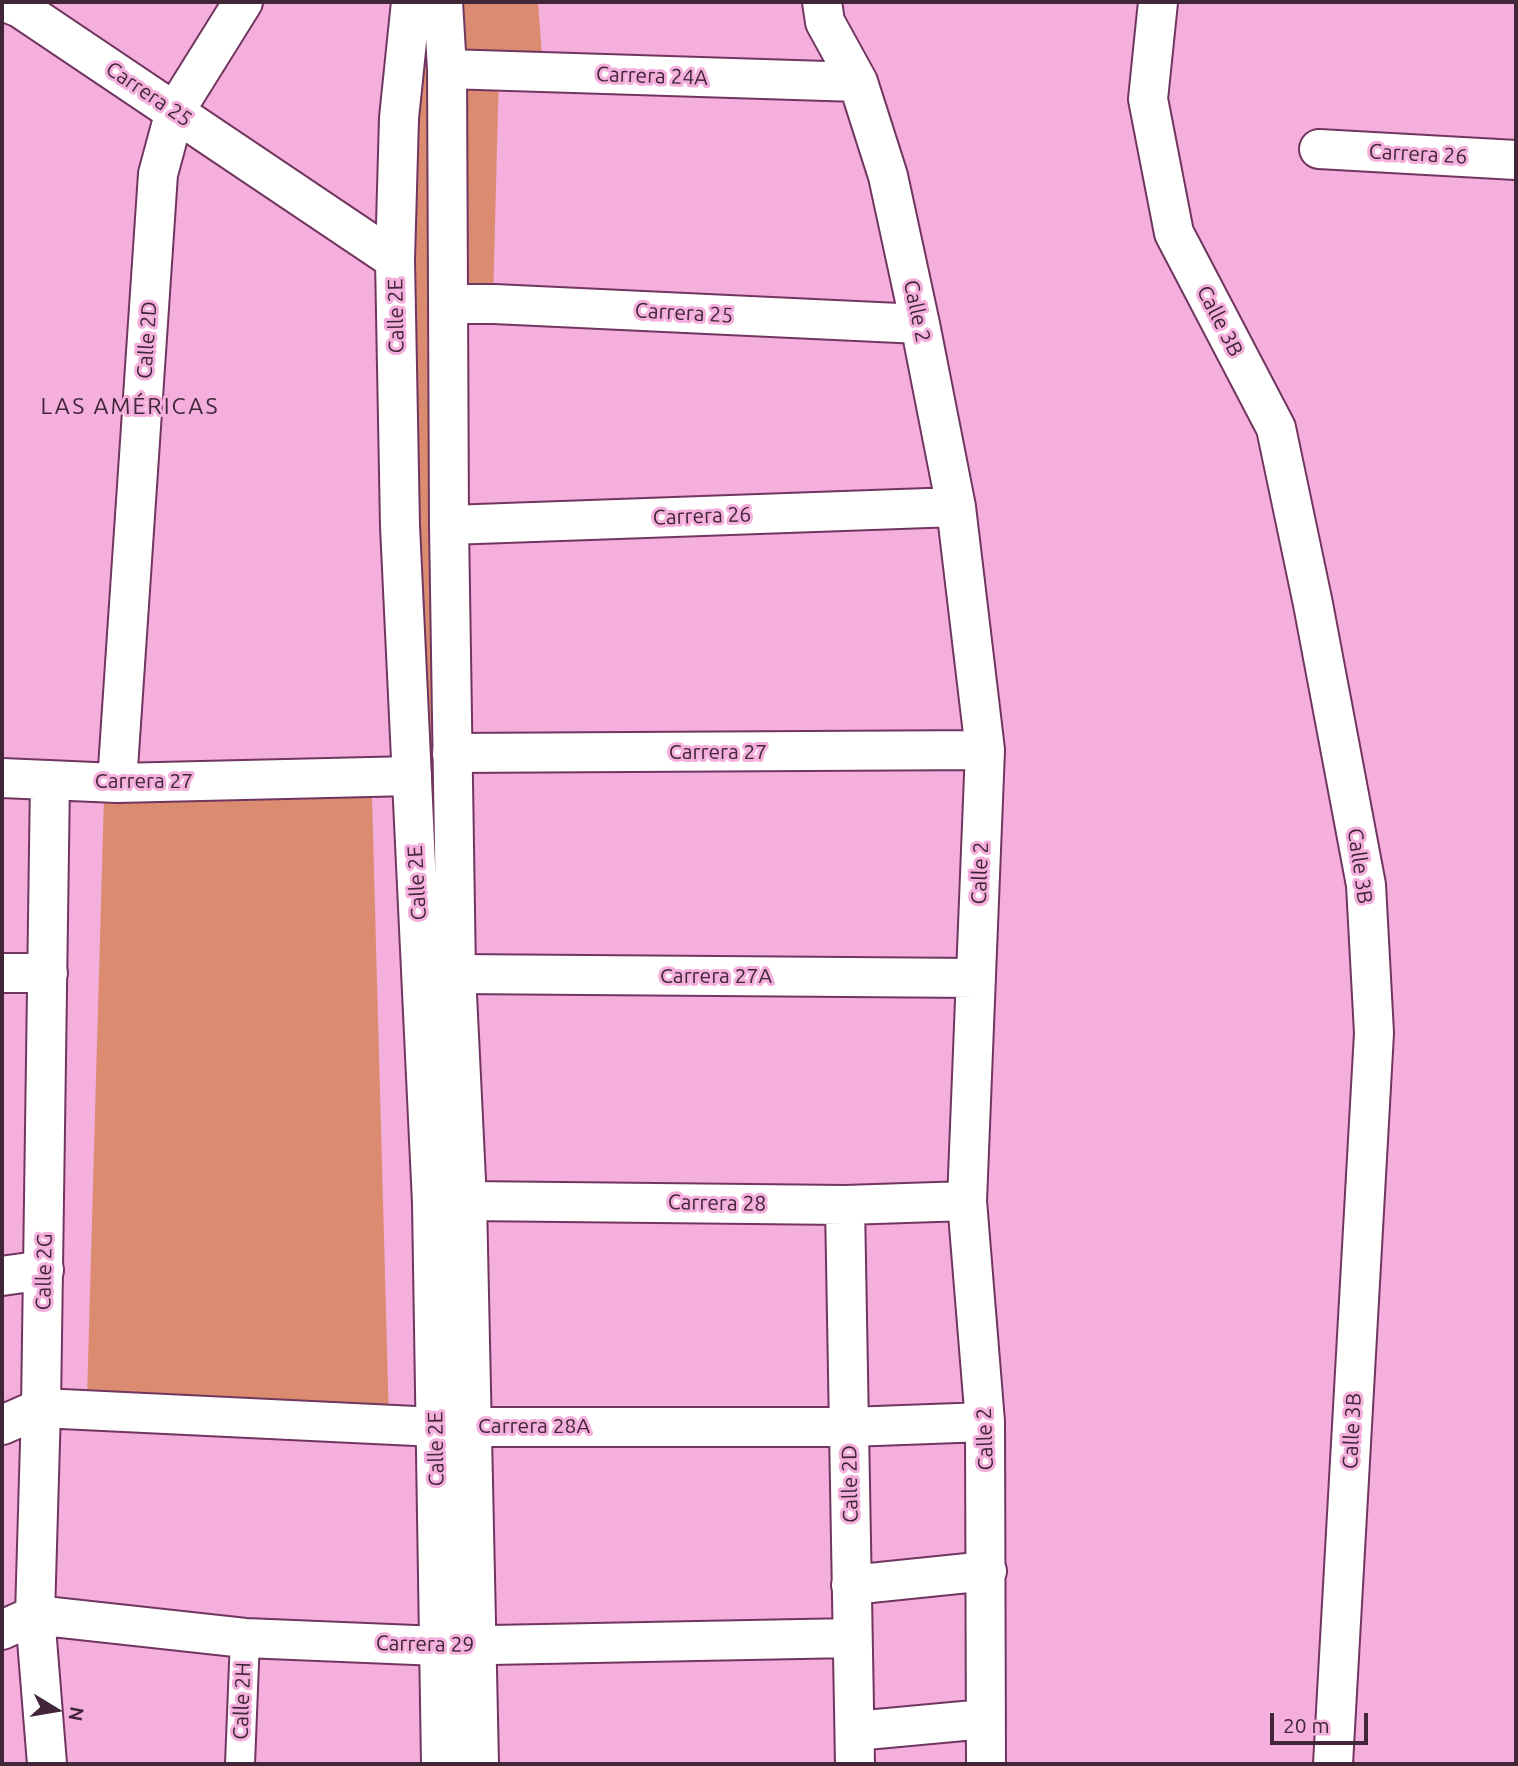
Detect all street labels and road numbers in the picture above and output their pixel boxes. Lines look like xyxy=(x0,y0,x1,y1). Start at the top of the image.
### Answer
street label: Carrera 25 xyxy=(101,56,197,132)
street label: Carrera 24A xyxy=(596,61,708,91)
street label: Carrera 26 xyxy=(1368,139,1468,169)
street label: Calle 2E xyxy=(383,278,409,354)
street label: Calle 2 xyxy=(898,278,936,344)
street label: Calle 3B xyxy=(1191,281,1249,361)
street label: Carrera 25 xyxy=(634,298,734,328)
street label: Calle 2D xyxy=(132,300,162,380)
street label: Carrera 26 xyxy=(652,502,752,530)
street label: Carrera 27 xyxy=(669,739,767,765)
street label: Carrera 27 xyxy=(95,768,193,794)
street label: Calle 3B xyxy=(1342,826,1378,906)
street label: Calle 2 xyxy=(966,841,994,905)
street label: Calle 2E xyxy=(402,845,432,921)
street label: Carrera 27A xyxy=(660,963,772,989)
street label: Carrera 28 xyxy=(668,1190,766,1216)
street label: Calle 2G xyxy=(31,1233,57,1311)
street label: Calle 3B xyxy=(1337,1392,1367,1470)
street label: Calle 2 xyxy=(971,1407,999,1471)
street label: Calle 2E xyxy=(423,1411,449,1487)
street label: Carrera 28A xyxy=(478,1413,590,1439)
street label: Calle 2D xyxy=(837,1445,863,1523)
street label: Carrera 29 xyxy=(376,1631,474,1657)
street label: Calle 2H xyxy=(228,1662,256,1740)

